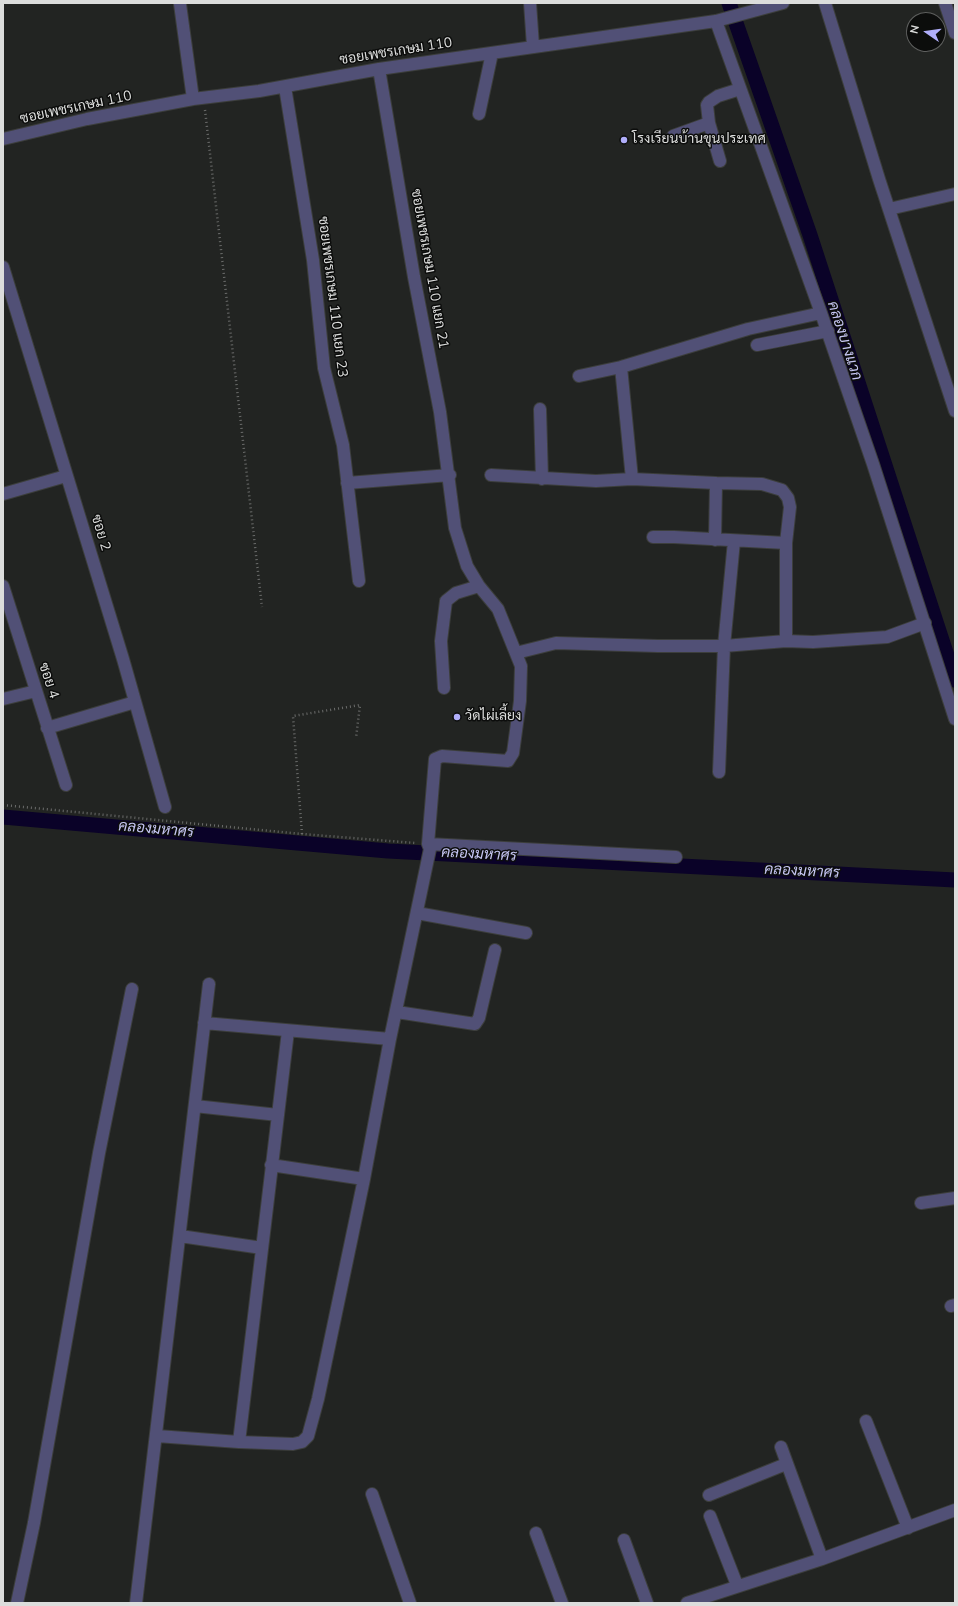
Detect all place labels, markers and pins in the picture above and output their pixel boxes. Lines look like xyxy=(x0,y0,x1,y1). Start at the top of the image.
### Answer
place label: โรงเรียนบ้านขุนประเทศ xyxy=(632,132,766,148)
marker: โรงเรียนบ้านขุนประเทศ xyxy=(619,135,629,145)
place label: วัดไผ่เลี้ยง xyxy=(465,709,521,725)
marker: วัดไผ่เลี้ยง xyxy=(452,712,462,722)

